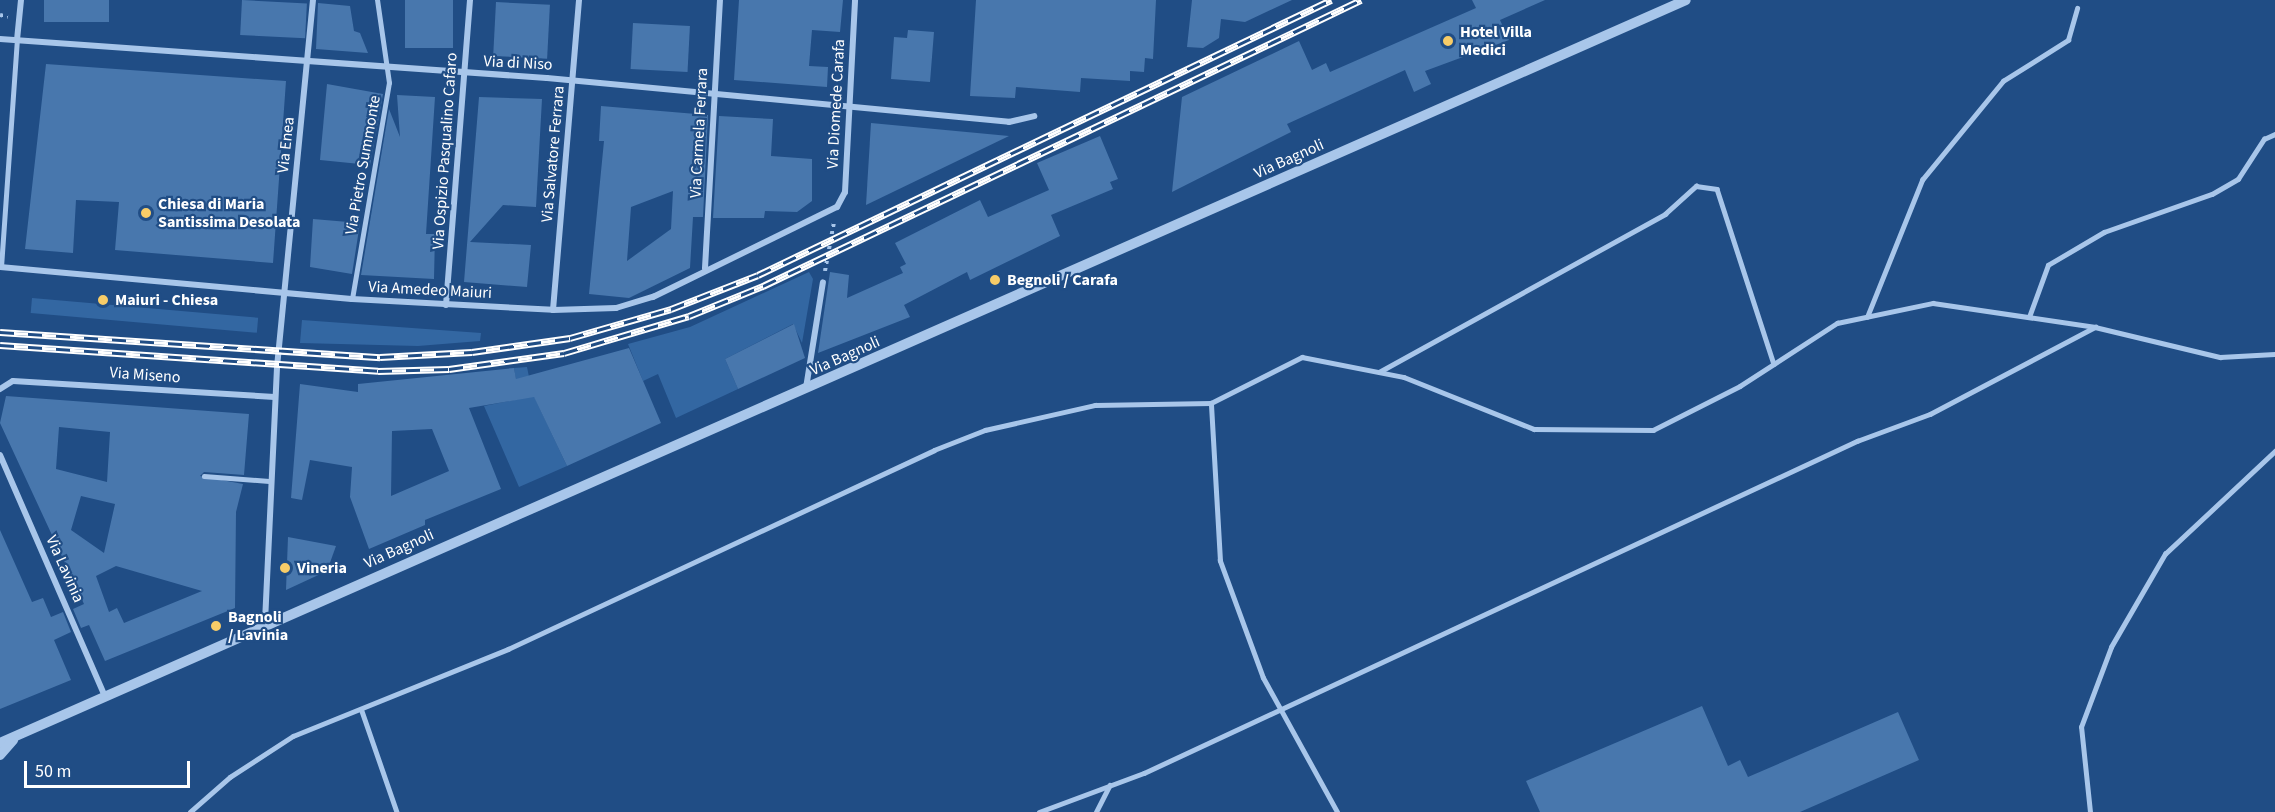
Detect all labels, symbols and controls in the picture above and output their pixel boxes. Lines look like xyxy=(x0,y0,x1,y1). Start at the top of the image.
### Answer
place label: Hotel Villa Medici xyxy=(1460,22,1532,60)
marker: Hotel Villa Medici xyxy=(1441,34,1455,48)
street label: Via Diomede Carafa xyxy=(823,39,849,169)
street label: Via Ospizio Pasqualino Cafaro xyxy=(429,52,461,250)
street label: Via di Niso xyxy=(483,52,553,74)
street label: Via Carmela Ferrara xyxy=(686,67,712,199)
street label: Via Salvatore Ferrara xyxy=(537,85,569,223)
street label: Via Pietro Summonte xyxy=(341,94,385,236)
street label: Via Enea xyxy=(274,116,298,174)
street label: Via Bagnoli xyxy=(1251,135,1327,183)
place label: Chiesa di Maria Santissima Desolata xyxy=(158,194,300,232)
marker: Chiesa di Maria Santissima Desolata xyxy=(139,206,153,220)
place label: Begnoli / Carafa xyxy=(1007,270,1118,290)
marker: Begnoli / Carafa xyxy=(988,273,1002,287)
street label: Via Amedeo Maiuri xyxy=(368,277,492,303)
place label: Maiuri - Chiesa xyxy=(115,290,218,310)
marker: Maiuri - Chiesa xyxy=(96,293,110,307)
street label: Via Bagnoli xyxy=(807,332,883,380)
street label: Via Miseno xyxy=(109,363,181,387)
street label: Via Bagnoli xyxy=(361,525,437,573)
street label: Via Lavinia xyxy=(42,532,88,606)
place label: Vineria xyxy=(297,558,347,578)
marker: Vineria xyxy=(278,561,292,575)
place label: Bagnoli / Lavinia xyxy=(228,607,288,645)
marker: Bagnoli / Lavinia xyxy=(209,619,223,633)
scale bar xyxy=(27,749,194,787)
text: 50 m xyxy=(35,759,71,784)

